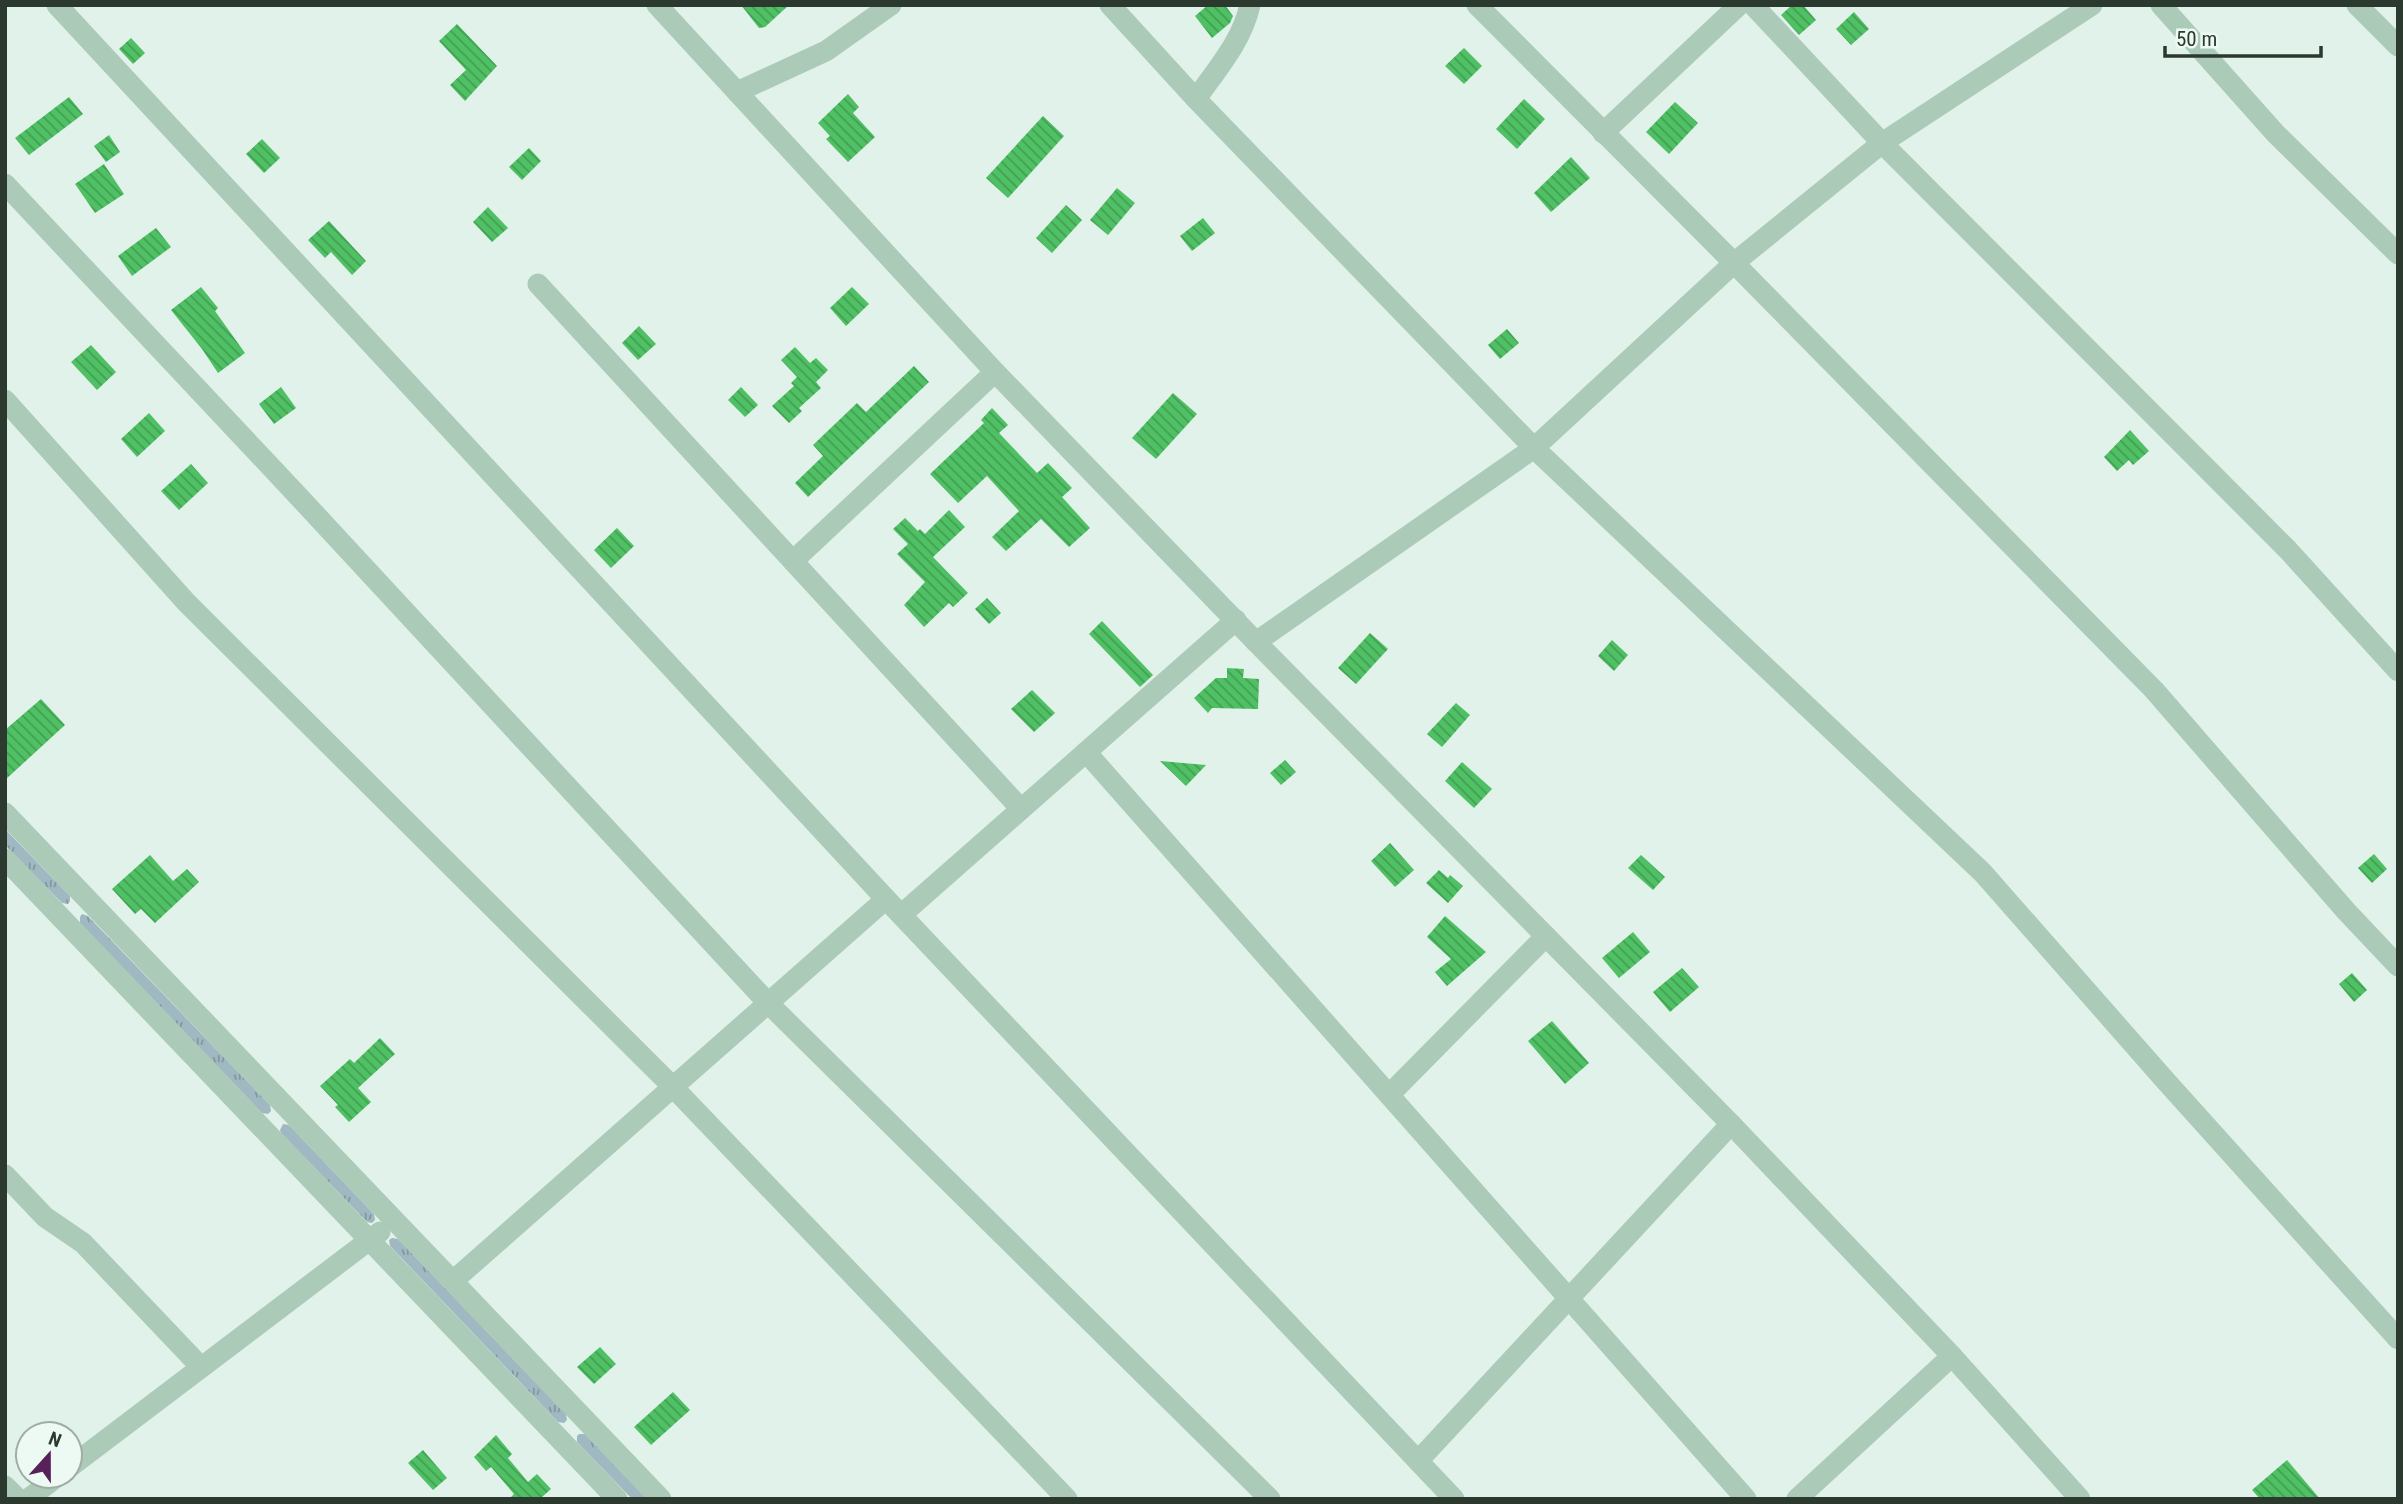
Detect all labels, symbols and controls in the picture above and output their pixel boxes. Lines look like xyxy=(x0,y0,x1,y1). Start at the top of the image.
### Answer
scale bar xyxy=(2165,14,2321,58)
text: 50 m xyxy=(2176,27,2217,51)
north arrow xyxy=(14,1420,84,1490)
text: N xyxy=(45,1427,64,1452)

